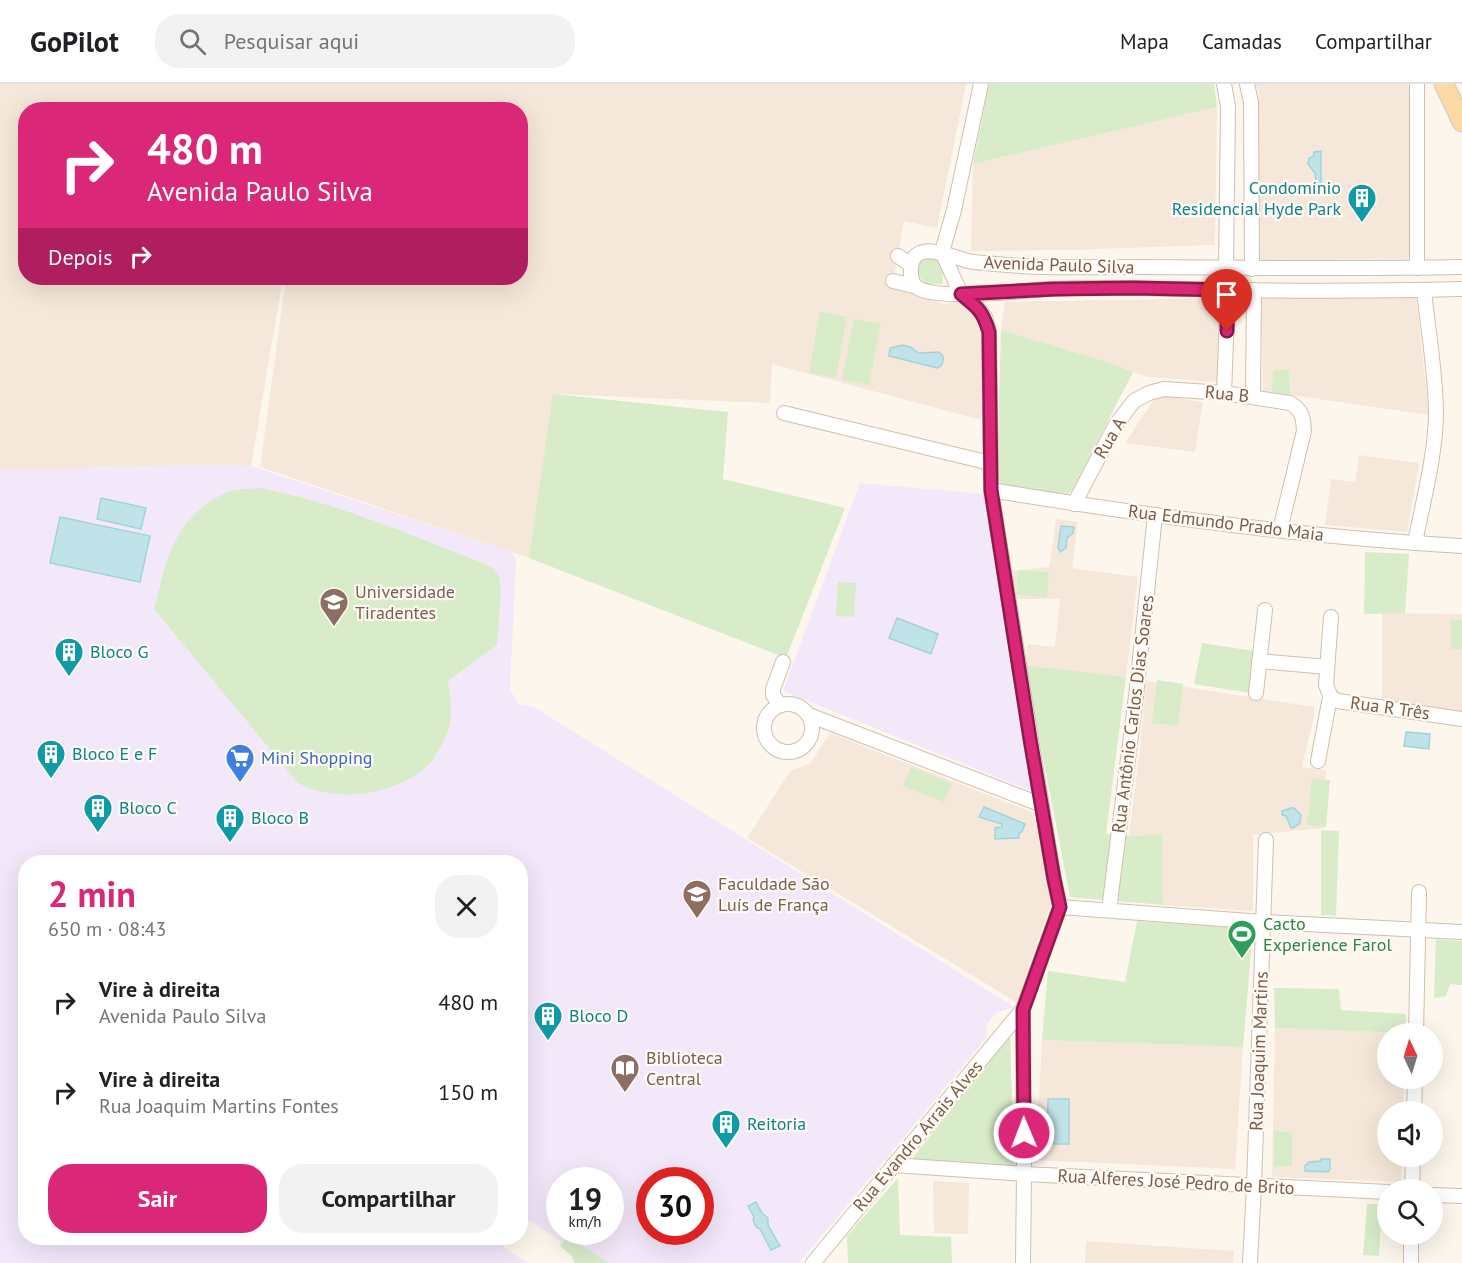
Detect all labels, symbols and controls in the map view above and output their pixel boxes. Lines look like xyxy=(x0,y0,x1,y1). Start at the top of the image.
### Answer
search box xyxy=(155,14,575,68)
text: GoPilot xyxy=(30,23,119,60)
icon: search xyxy=(176,25,209,58)
text: Pesquisar aqui xyxy=(224,27,359,55)
text: Mapa xyxy=(1120,28,1169,55)
text: Camadas xyxy=(1202,28,1282,55)
text: Compartilhar xyxy=(1315,28,1432,55)
text: 480 m xyxy=(147,121,263,176)
icon: right xyxy=(48,126,126,204)
text: Avenida Paulo Silva xyxy=(147,174,373,208)
place label: Condomínio Residencial Hyde Park xyxy=(1172,176,1341,220)
building icon: Condomínio Residencial Hyde Park xyxy=(1346,182,1378,224)
icon: right xyxy=(124,240,157,273)
text: Depois xyxy=(48,243,112,271)
street label: Avenida Paulo Silva xyxy=(983,250,1135,279)
pin xyxy=(1201,269,1252,331)
icon: arrive xyxy=(1210,278,1243,311)
street label: Rua B xyxy=(1204,380,1250,407)
street label: Rua A xyxy=(1088,413,1131,462)
street label: Rua Edmundo Prado Maia xyxy=(1127,499,1325,546)
place label: Universidade Tiradentes xyxy=(355,580,455,624)
school or university icon: Universidade Tiradentes xyxy=(318,586,350,628)
street label: Rua Antônio Carlos Dias Soares xyxy=(1106,594,1159,834)
building icon: Bloco G xyxy=(53,636,85,678)
place label: Bloco G xyxy=(90,640,149,663)
street label: Rua R Três xyxy=(1349,691,1431,724)
building icon: Bloco E e F xyxy=(35,738,67,780)
place label: Bloco E e F xyxy=(72,742,157,765)
supermarket icon: Mini Shopping xyxy=(224,742,256,784)
place label: Mini Shopping xyxy=(261,746,372,769)
building icon: Bloco C xyxy=(82,792,114,834)
place label: Bloco C xyxy=(119,796,177,819)
building icon: Bloco B xyxy=(214,802,246,844)
place label: Bloco B xyxy=(251,806,309,829)
text: 2 min xyxy=(48,870,136,917)
place label: Faculdade São Luís de França xyxy=(718,872,830,916)
button: close xyxy=(435,875,498,938)
school or university icon: Faculdade São Luís de França xyxy=(681,878,713,920)
place label: Cacto Experience Farol xyxy=(1263,912,1392,956)
text: 650 m · 08:43 xyxy=(48,916,166,942)
sports icon: Cacto Experience Farol xyxy=(1226,918,1258,960)
street label: Rua Joaquim Martins xyxy=(1244,971,1273,1131)
text: Vire à direita xyxy=(99,975,220,1003)
icon: right xyxy=(48,986,81,1019)
text: 480 m xyxy=(438,988,498,1016)
building icon: Bloco D xyxy=(532,1000,564,1042)
text: Avenida Paulo Silva xyxy=(99,1003,266,1029)
place label: Bloco D xyxy=(569,1004,628,1027)
north arrow xyxy=(1377,1023,1443,1089)
map controls xyxy=(1377,1023,1443,1245)
place label: Biblioteca Central xyxy=(646,1046,723,1090)
library icon: Biblioteca Central xyxy=(609,1052,641,1094)
street label: Rua Evandro Arrais Alves xyxy=(848,1055,988,1216)
text: Vire à direita xyxy=(99,1065,220,1093)
icon: right xyxy=(48,1076,81,1109)
text: 150 m xyxy=(438,1078,498,1106)
text: Rua Joaquim Martins Fontes xyxy=(99,1093,339,1119)
position arrow xyxy=(992,1101,1056,1165)
button: sound xyxy=(1377,1101,1443,1167)
building icon: Reitoria xyxy=(710,1108,742,1150)
place label: Reitoria xyxy=(747,1112,806,1135)
button: Sair xyxy=(48,1164,267,1233)
button: Compartilhar xyxy=(279,1164,498,1233)
street label: Rua Alferes José Pedro de Brito xyxy=(1057,1164,1295,1199)
speed limit sign: 30 xyxy=(636,1167,714,1245)
text: 19 xyxy=(568,1179,602,1218)
button: search xyxy=(1377,1179,1443,1245)
text: km/h xyxy=(569,1212,601,1231)

